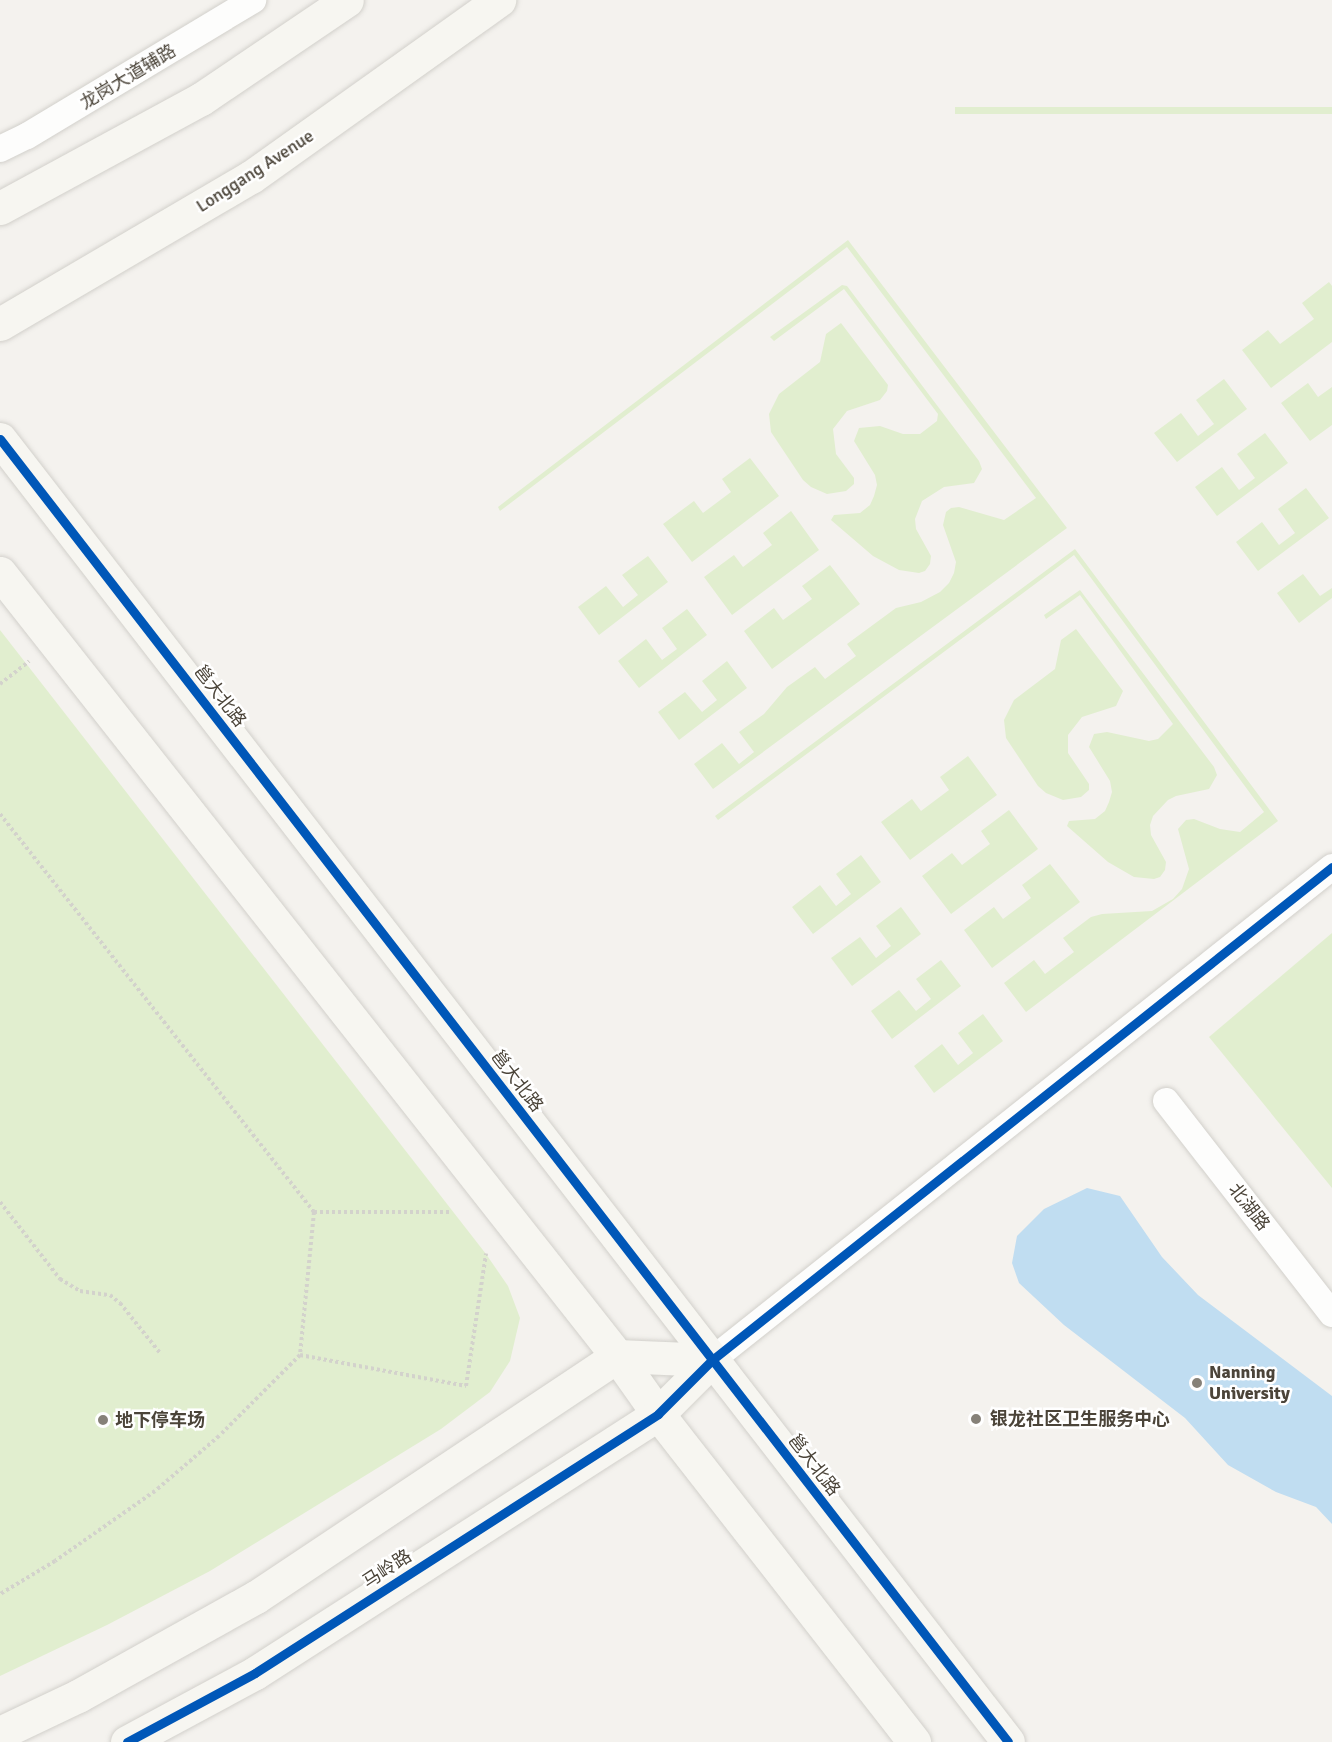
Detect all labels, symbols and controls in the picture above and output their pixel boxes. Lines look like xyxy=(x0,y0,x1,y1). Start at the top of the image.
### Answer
street label: 龙岗大道辅路 xyxy=(76,40,180,114)
street label: Longgang Avenue xyxy=(192,125,318,217)
street label: 邕大北路 xyxy=(189,661,251,731)
street label: 邕大北路 xyxy=(486,1046,548,1116)
street label: 北湖路 xyxy=(1224,1179,1274,1235)
place label: Nanning University xyxy=(1209,1362,1290,1404)
marker: Nanning University xyxy=(1190,1376,1204,1390)
place label: 银龙社区卫生服务中心 xyxy=(990,1408,1170,1430)
place label: 地下停车场 xyxy=(115,1409,205,1431)
marker: 银龙社区卫生服务中心 xyxy=(967,1410,985,1428)
marker: 地下停车场 xyxy=(96,1413,110,1427)
street label: 邕大北路 xyxy=(783,1430,845,1500)
street label: 马岭路 xyxy=(358,1545,416,1593)

